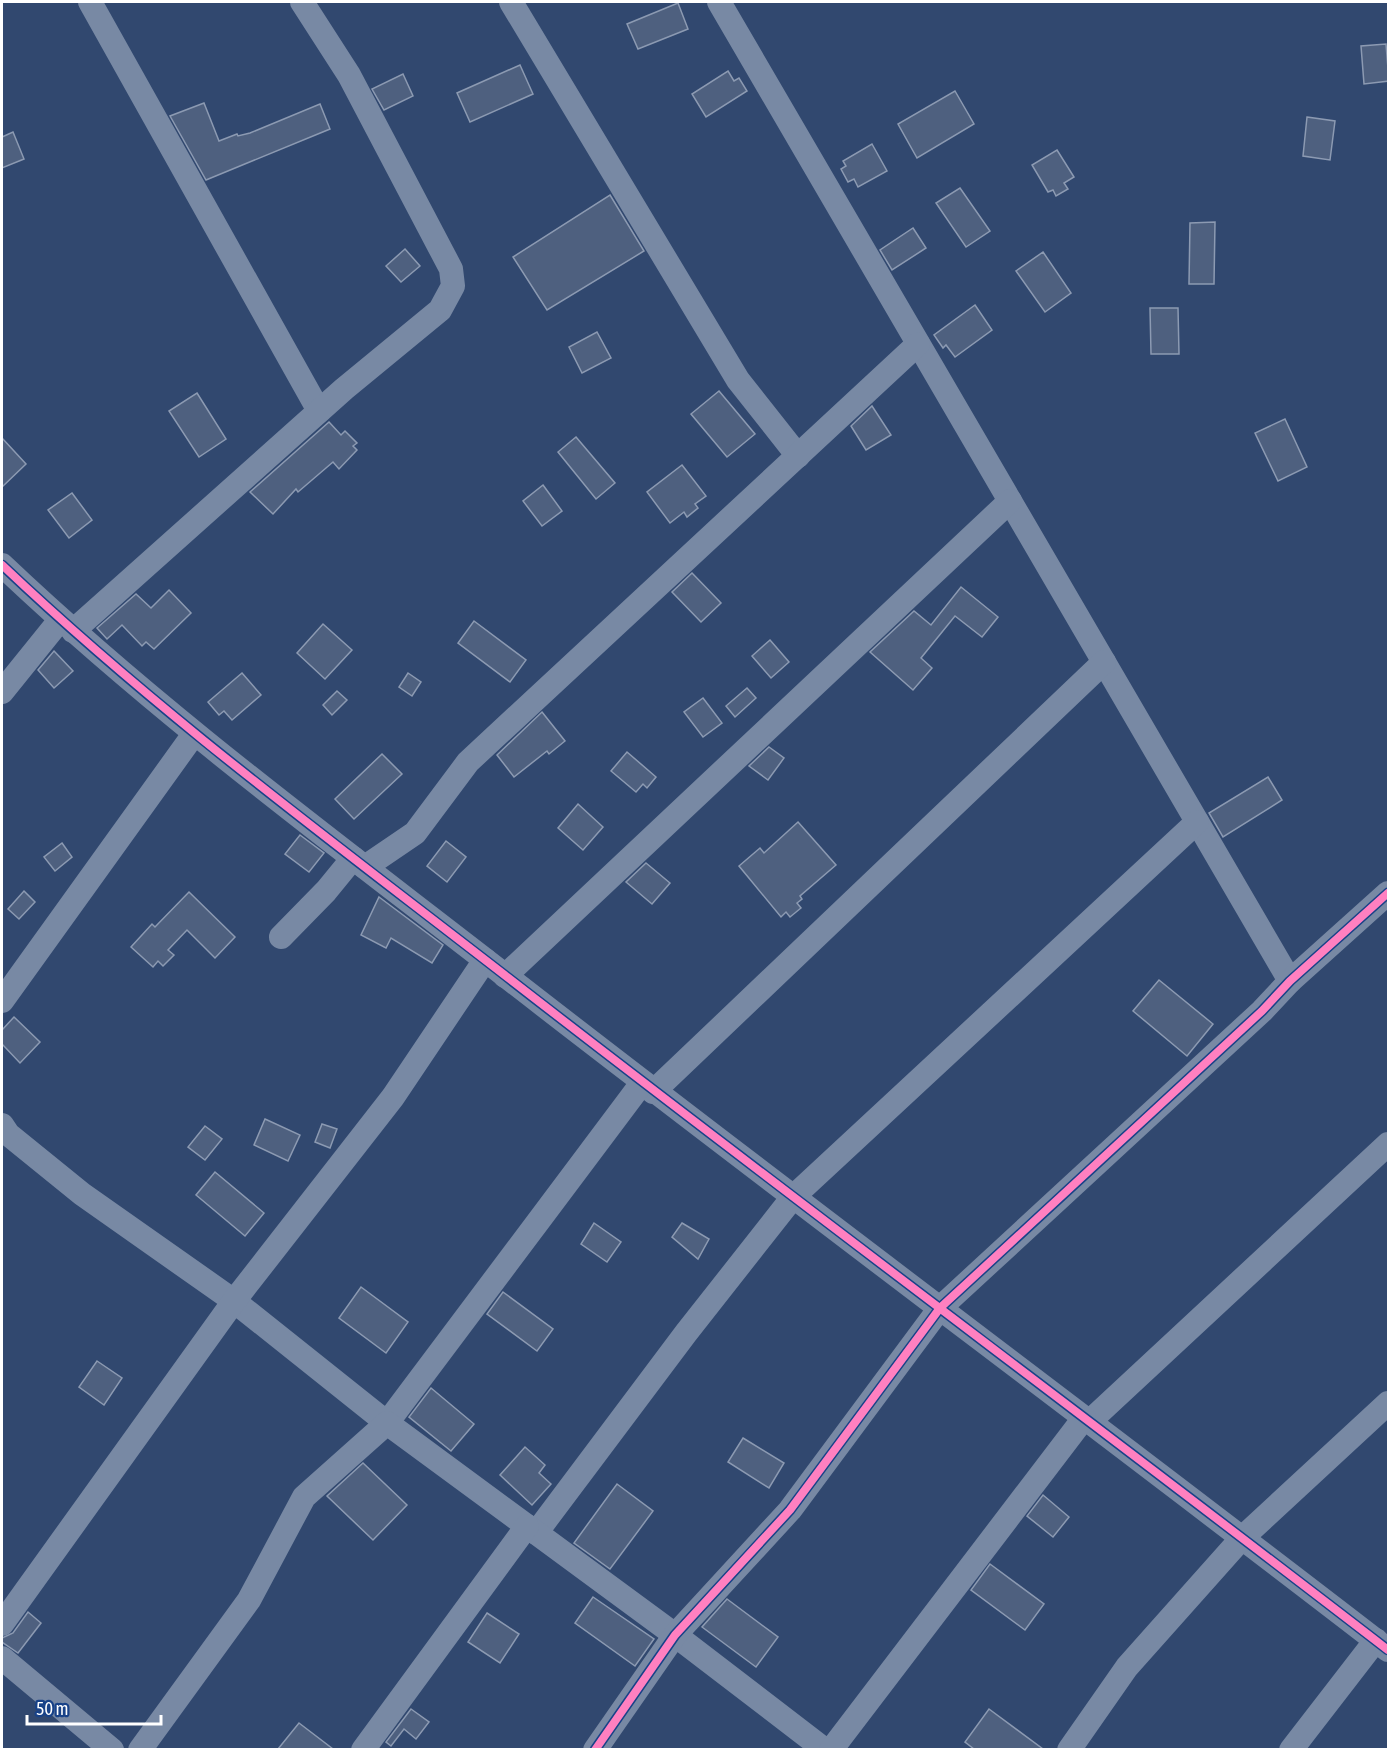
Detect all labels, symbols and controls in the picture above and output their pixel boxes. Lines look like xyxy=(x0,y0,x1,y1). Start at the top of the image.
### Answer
scale bar xyxy=(27,1688,160,1726)
text: 50 m xyxy=(36,1698,68,1719)

